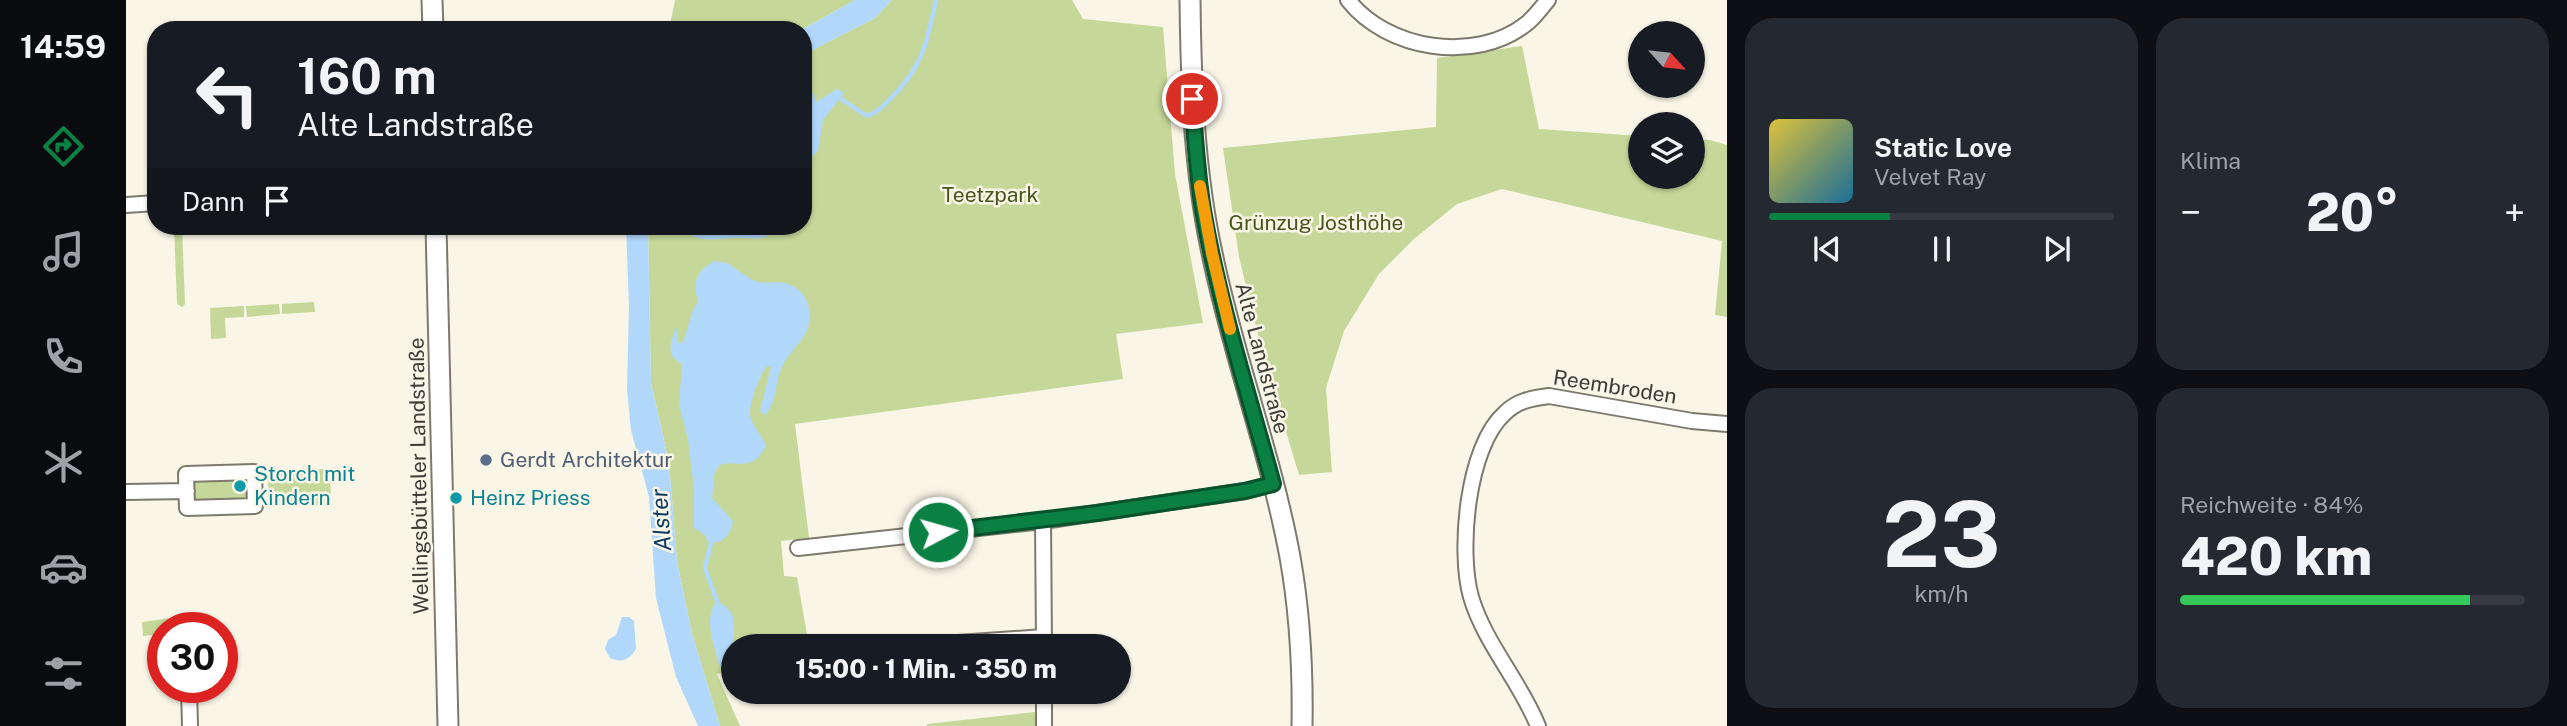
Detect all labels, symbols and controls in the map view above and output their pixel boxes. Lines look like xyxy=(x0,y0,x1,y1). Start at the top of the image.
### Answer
north arrow xyxy=(1628,21,1704,98)
map controls xyxy=(1628,21,1705,189)
text: 14:59 xyxy=(20,28,106,65)
text: 160 m xyxy=(297,47,437,105)
icon: left xyxy=(182,49,273,140)
pin xyxy=(1162,69,1222,129)
icon: arrive xyxy=(1173,80,1211,118)
text: Alte Landstraße xyxy=(297,106,534,143)
button: layers xyxy=(1628,112,1705,189)
icon: directions xyxy=(39,122,88,171)
text: Static Love xyxy=(1874,132,2012,163)
text: Klima xyxy=(2180,147,2241,174)
text: Velvet Ray xyxy=(1874,163,1986,190)
icon: arrive xyxy=(258,182,296,220)
park label: Teetzpark xyxy=(942,182,1038,207)
text: 20° xyxy=(2306,182,2399,243)
text: Dann xyxy=(182,186,244,217)
text: − xyxy=(2180,190,2201,235)
text: + xyxy=(2504,190,2525,235)
park label: Grünzug Josthöhe xyxy=(1229,210,1403,235)
icon: music xyxy=(39,227,88,276)
icon: previous xyxy=(1808,230,1846,268)
icon: pause xyxy=(1923,230,1961,268)
icon: next xyxy=(2038,230,2076,268)
street label: Alte Landstraße xyxy=(1230,280,1295,436)
icon: phone xyxy=(39,332,88,381)
street label: Wellingsbütteler Landstraße xyxy=(404,337,433,615)
street label: Reembroden xyxy=(1551,364,1679,409)
icon: climate xyxy=(39,438,88,487)
place label: Gerdt Architektur xyxy=(500,447,673,472)
marker: Gerdt Architektur xyxy=(478,452,494,468)
place label: Storch mit Kindern xyxy=(254,461,355,510)
marker: Storch mit Kindern xyxy=(232,478,248,494)
text: 23 xyxy=(1882,481,2001,587)
place label: Heinz Priess xyxy=(470,485,590,510)
water label: Alster xyxy=(645,488,676,552)
marker: Heinz Priess xyxy=(448,490,464,506)
text: Reichweite · 84% xyxy=(2180,491,2363,518)
position arrow xyxy=(901,495,975,569)
text: 420 km xyxy=(2180,526,2372,587)
icon: car xyxy=(39,543,88,592)
text: km/h xyxy=(1914,580,1969,607)
speed limit sign: 30 xyxy=(147,612,238,703)
icon: filters xyxy=(39,649,88,698)
text: 15:00 · 1 Min. · 350 m xyxy=(795,653,1057,684)

